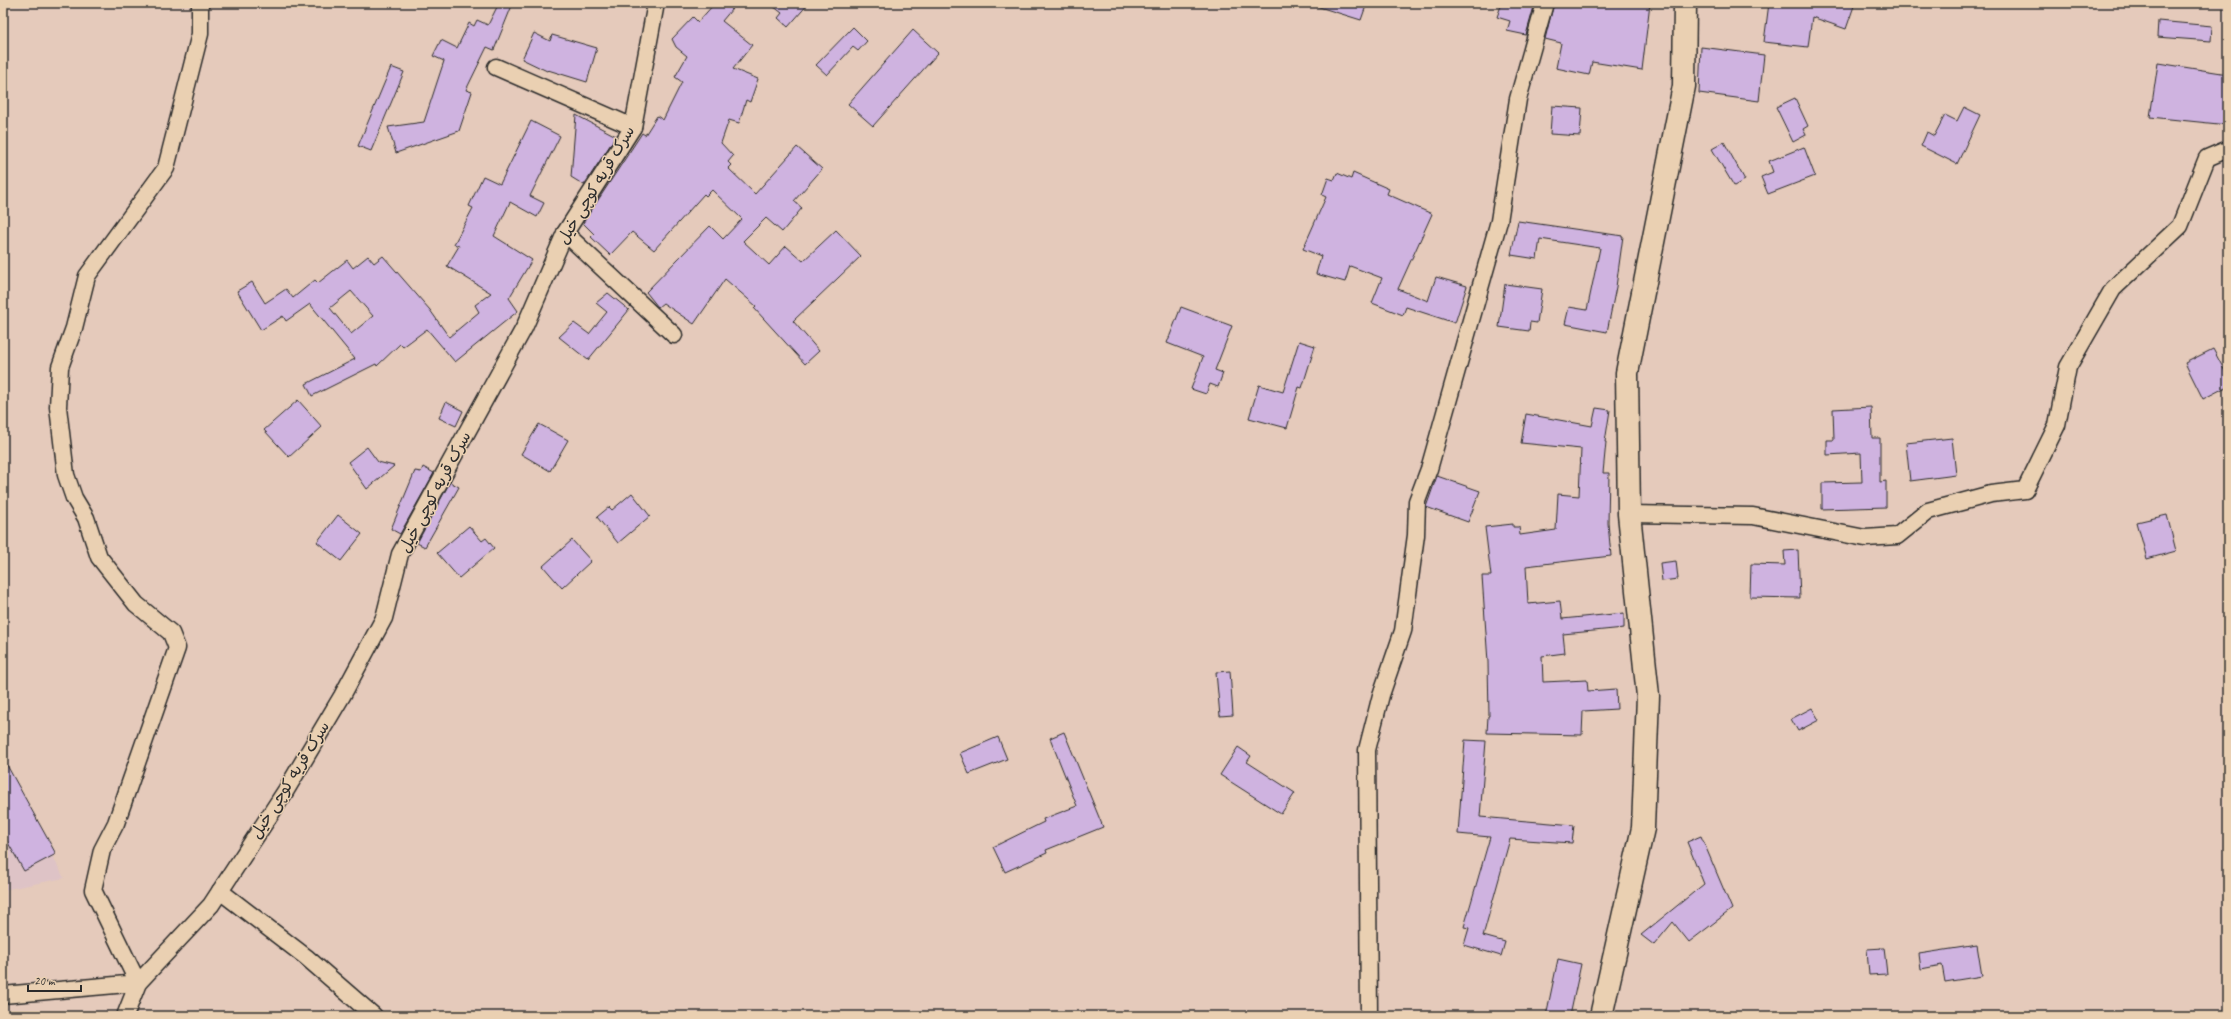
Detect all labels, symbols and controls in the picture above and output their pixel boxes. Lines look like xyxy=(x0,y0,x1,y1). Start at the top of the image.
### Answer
street label: سرک قریه کوچی خیل xyxy=(553,122,639,248)
street label: سرک قریه کوچی خیل xyxy=(395,428,475,556)
street label: سرک قریه کوچی خیل xyxy=(246,718,334,842)
scale bar xyxy=(28,967,81,993)
text: 20 m xyxy=(34,973,56,989)

